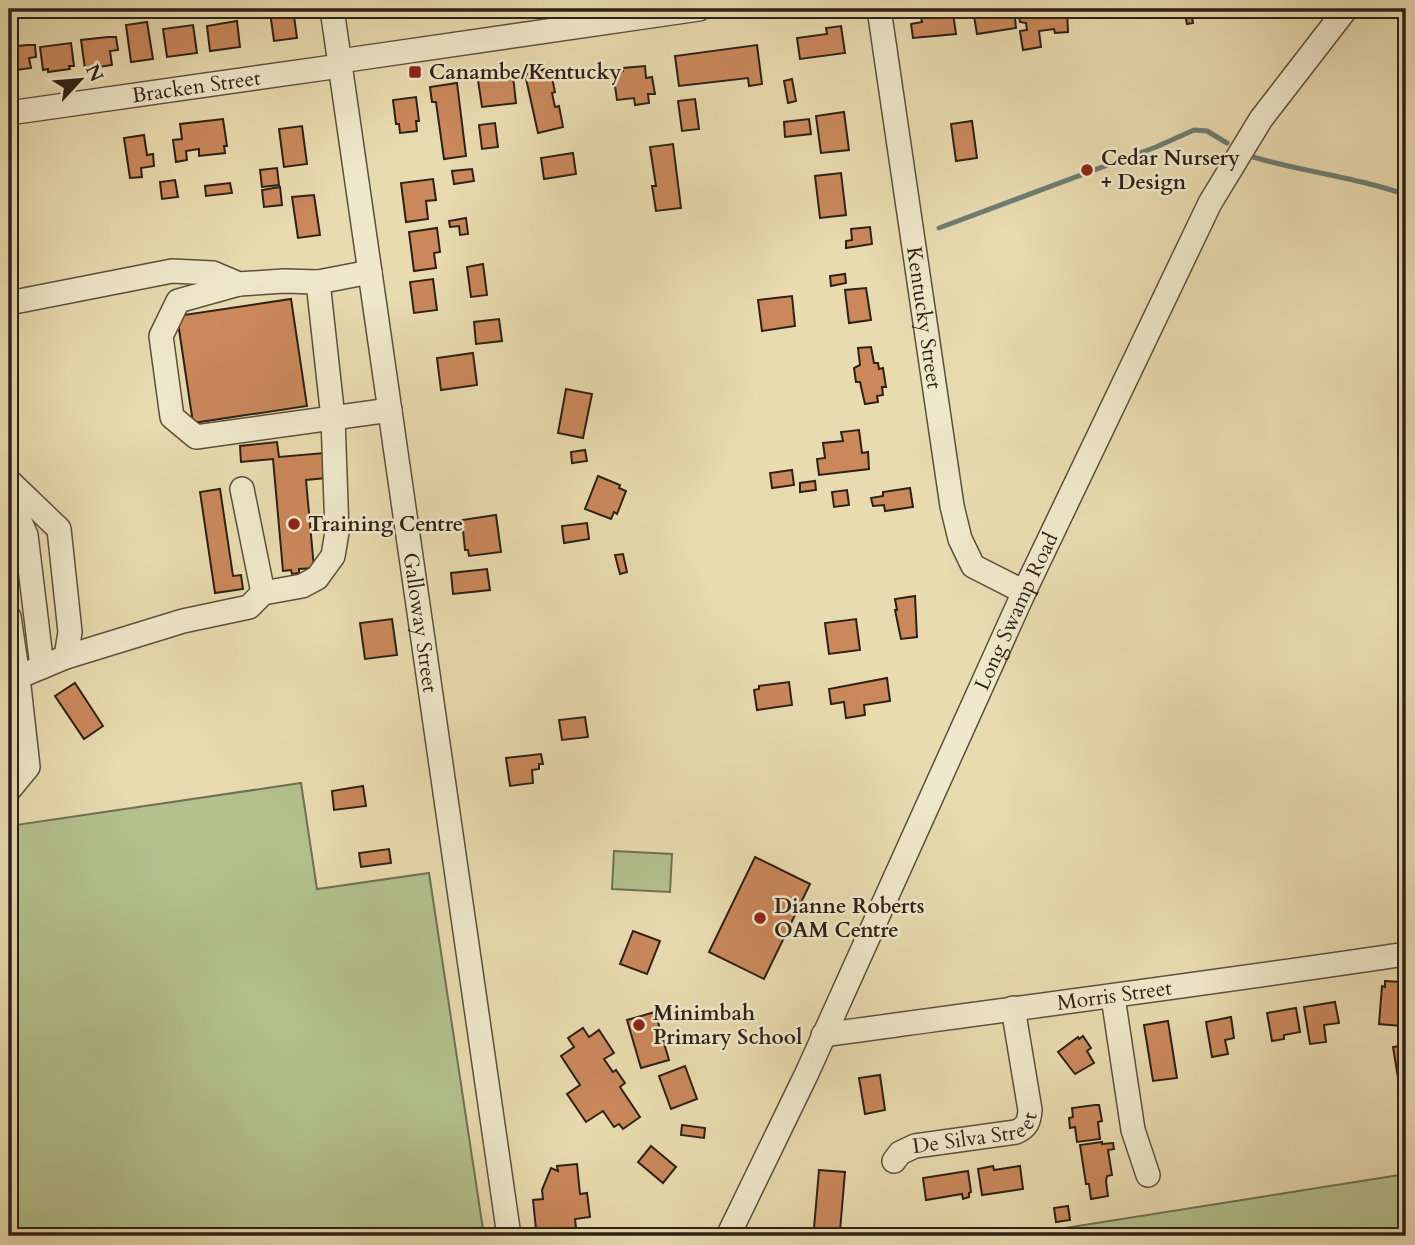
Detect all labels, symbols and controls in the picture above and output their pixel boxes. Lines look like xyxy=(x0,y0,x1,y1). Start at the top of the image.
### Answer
north arrow xyxy=(46,46,116,116)
place label: Canambe/Kentucky xyxy=(429,58,621,87)
text: N xyxy=(79,60,110,87)
street label: Bracken Street xyxy=(130,63,263,110)
marker: Canambe/Kentucky xyxy=(407,64,423,80)
place label: Cedar Nursery + Design xyxy=(1101,144,1240,197)
marker: Cedar Nursery + Design xyxy=(1079,162,1095,178)
street label: Kentucky Street xyxy=(899,245,949,391)
place label: Training Centre xyxy=(308,510,463,539)
marker: Training Centre xyxy=(286,516,302,532)
street label: Long Swamp Road xyxy=(968,528,1065,695)
street label: Galloway Street xyxy=(396,551,444,695)
place label: Dianne Roberts OAM Centre xyxy=(774,892,924,945)
marker: Dianne Roberts OAM Centre xyxy=(752,910,768,926)
street label: Morris Street xyxy=(1055,974,1174,1018)
place label: Minimbah Primary School xyxy=(653,999,802,1052)
marker: Minimbah Primary School xyxy=(631,1017,647,1033)
street label: De Silva Street xyxy=(911,1110,1045,1161)

